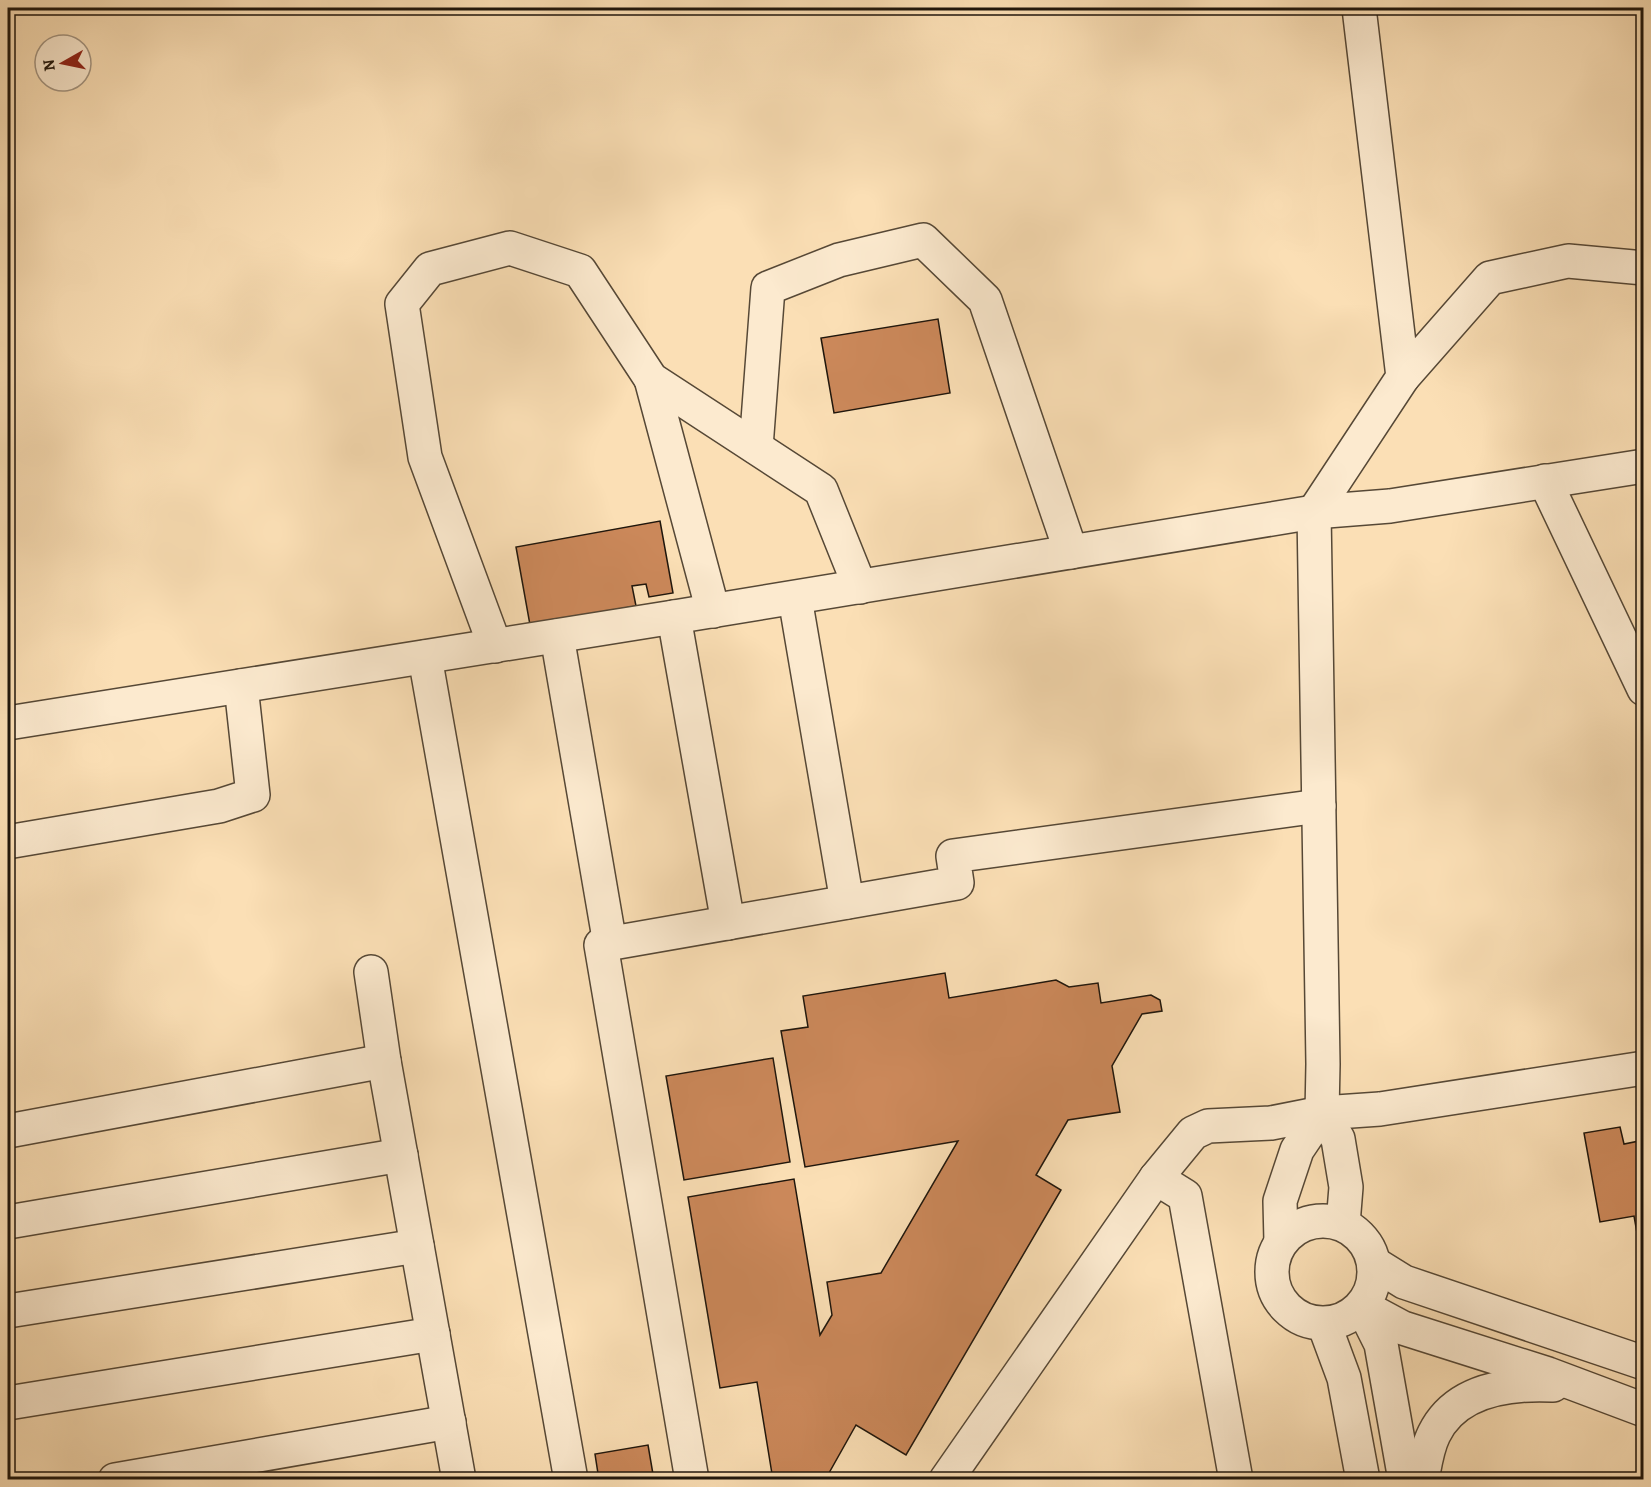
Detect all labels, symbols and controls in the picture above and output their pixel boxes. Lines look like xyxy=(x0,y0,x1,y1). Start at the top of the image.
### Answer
north arrow xyxy=(33,33,93,93)
text: N xyxy=(37,57,61,73)

